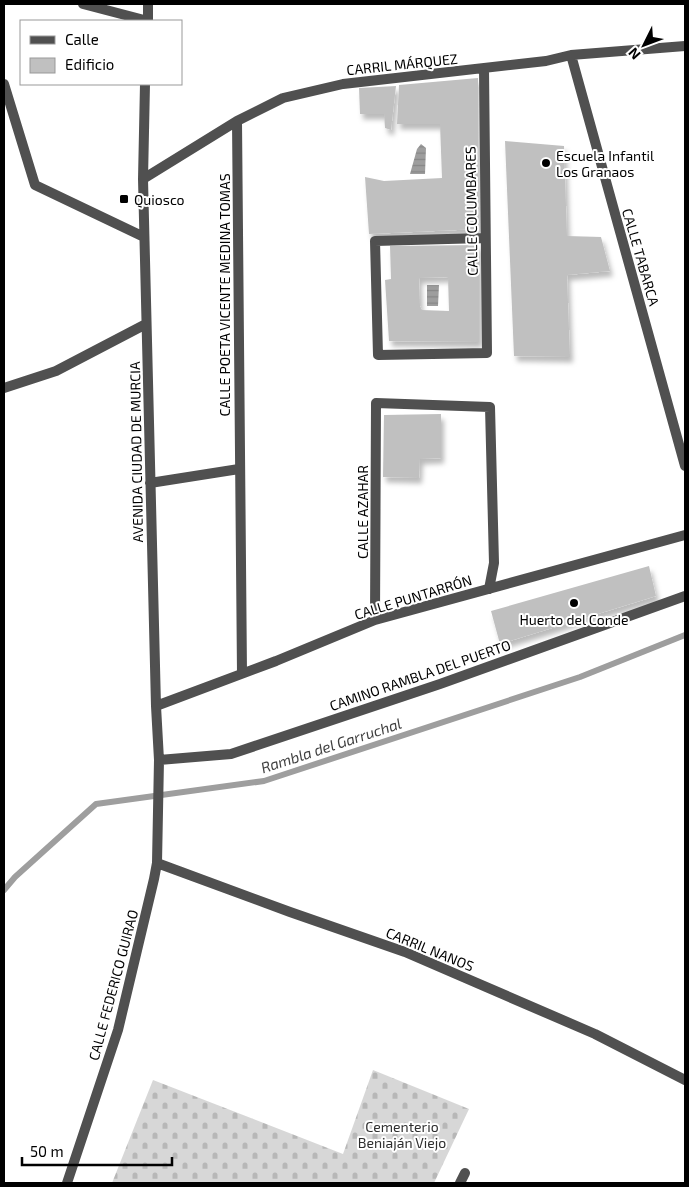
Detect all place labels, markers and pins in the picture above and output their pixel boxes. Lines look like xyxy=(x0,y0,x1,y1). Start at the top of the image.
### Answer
place label: Escuela Infantil Los Granaos xyxy=(556,147,655,180)
marker: Escuela Infantil Los Granaos xyxy=(540,157,552,169)
place label: Quiosco xyxy=(134,191,185,208)
marker: Quiosco xyxy=(118,193,130,205)
marker: Huerto del Conde xyxy=(568,597,580,609)
place label: Huerto del Conde xyxy=(520,611,628,628)

